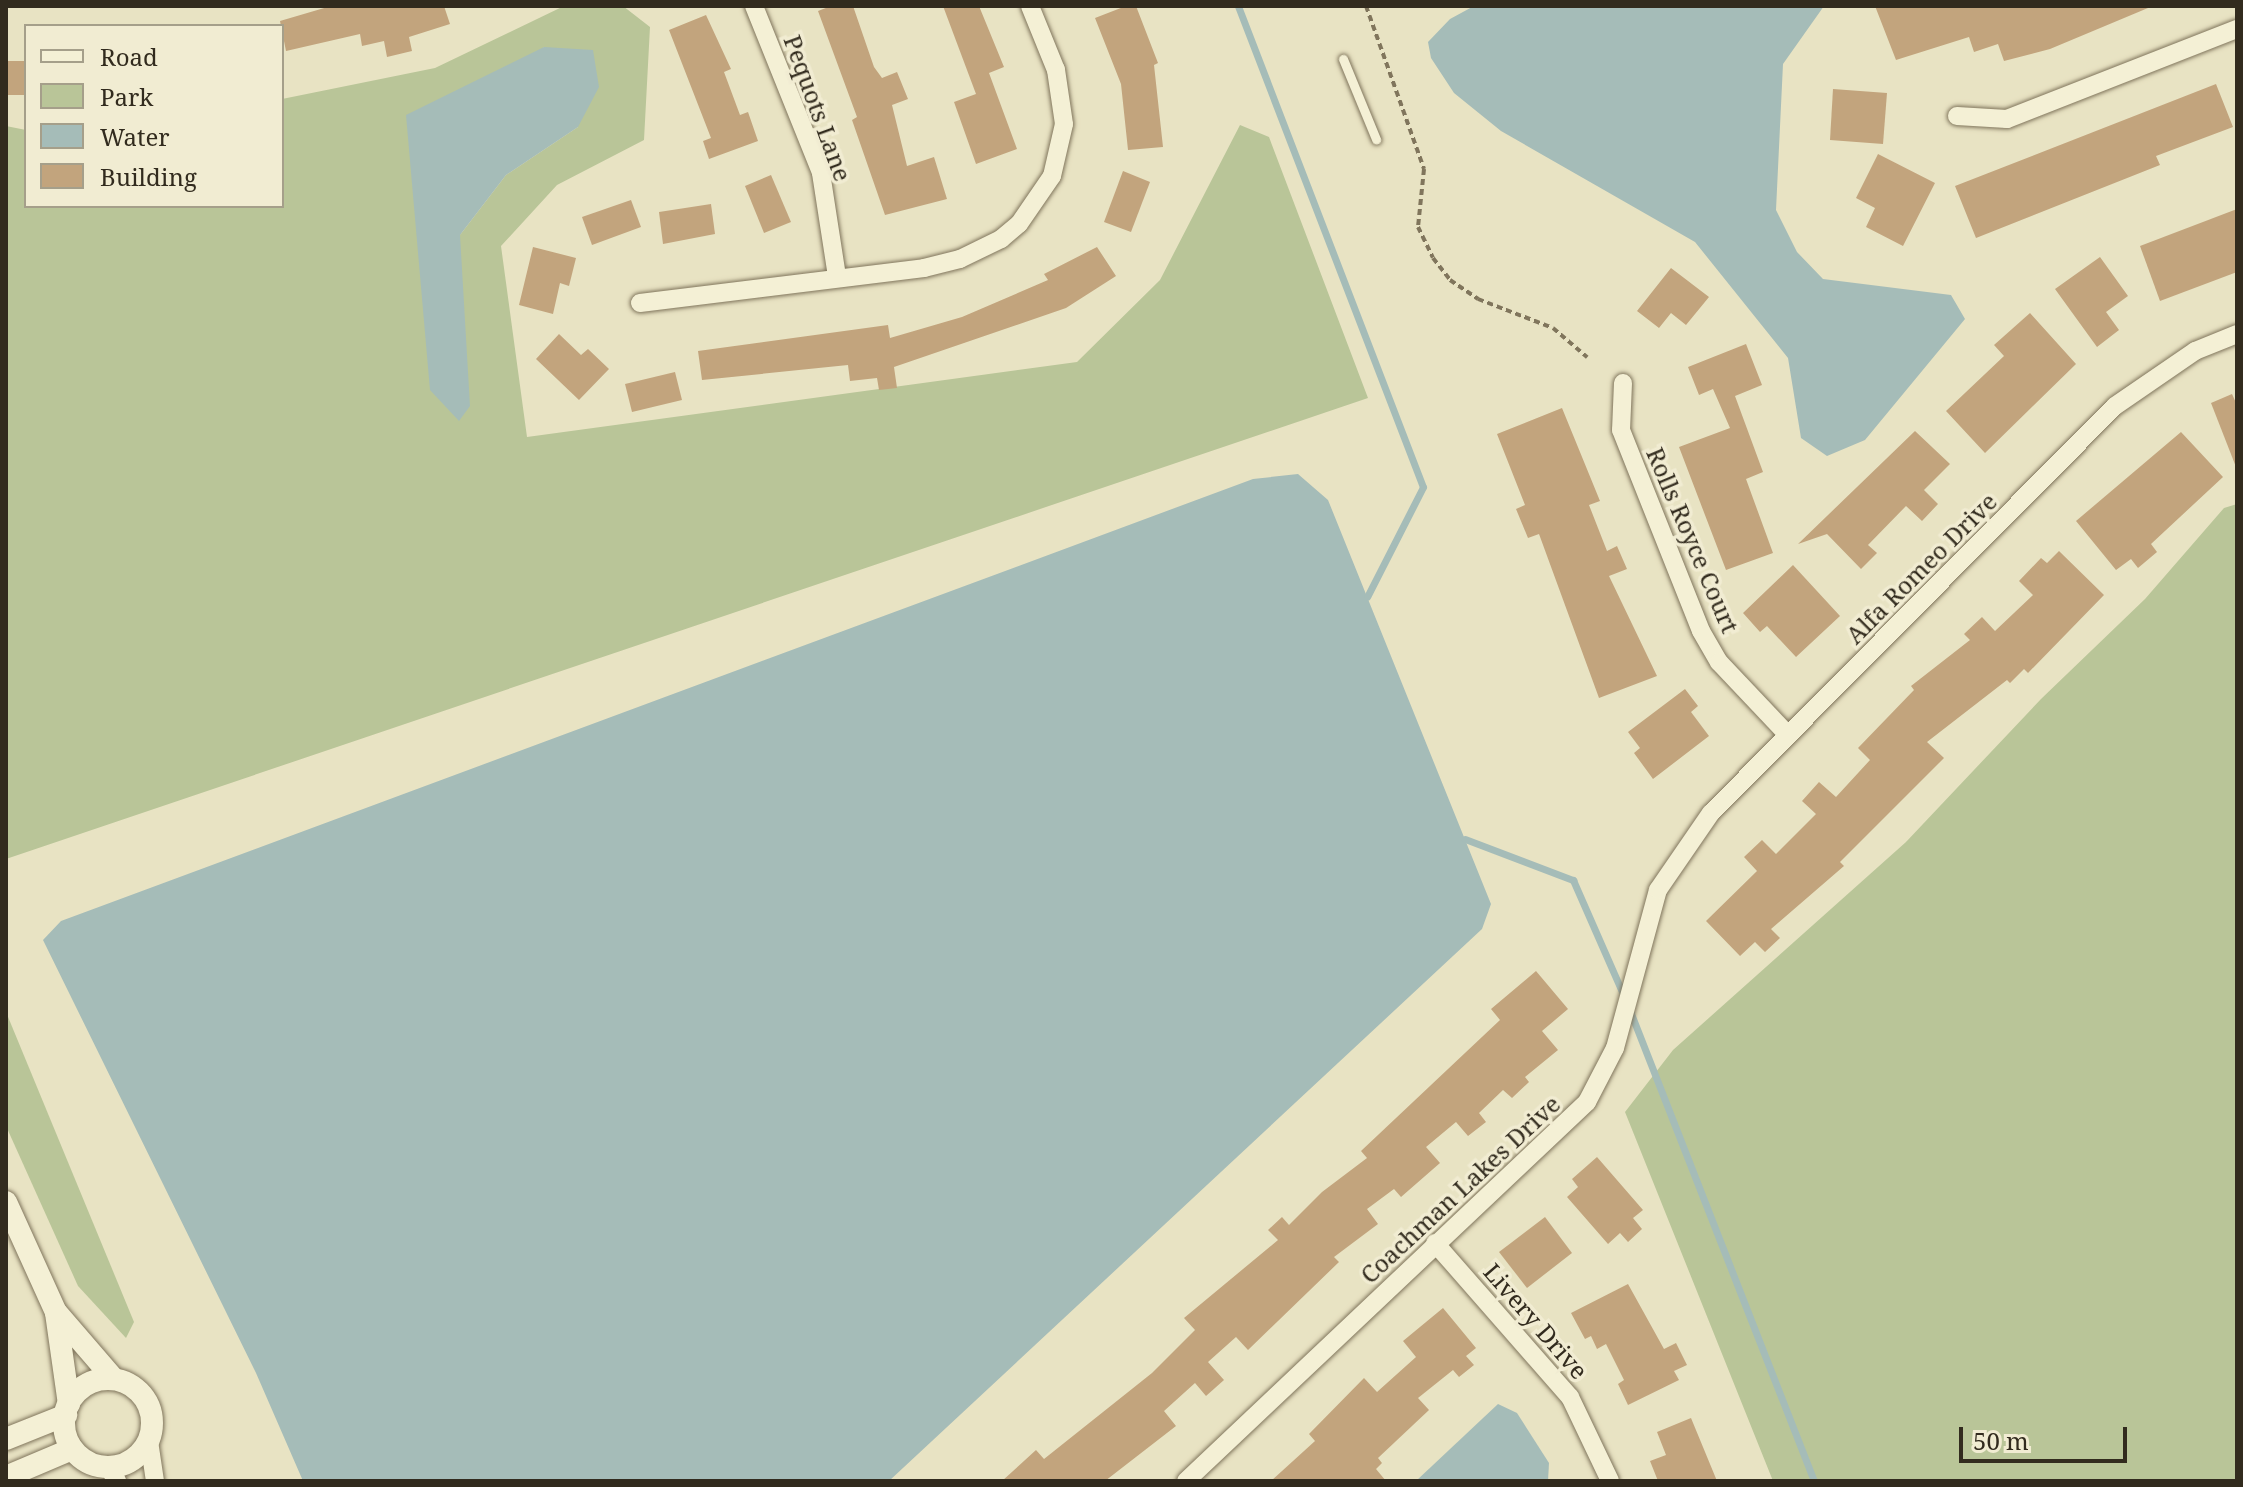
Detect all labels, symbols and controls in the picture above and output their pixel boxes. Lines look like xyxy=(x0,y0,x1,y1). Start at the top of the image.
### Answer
legend xyxy=(24,24,284,208)
street label: Pequots Lane xyxy=(778,31,858,185)
text: Road xyxy=(100,40,158,73)
text: Park xyxy=(100,80,153,113)
text: Water xyxy=(100,120,170,153)
text: Building xyxy=(100,160,197,193)
street label: Rolls Royce Court xyxy=(1641,443,1745,637)
street label: Alfa Romeo Drive xyxy=(1840,487,2002,649)
street label: Coachman Lakes Drive xyxy=(1354,1089,1566,1289)
street label: Livery Drive xyxy=(1478,1257,1594,1385)
scale bar xyxy=(1963,1411,2131,1461)
text: 50 m xyxy=(1973,1424,2029,1457)

